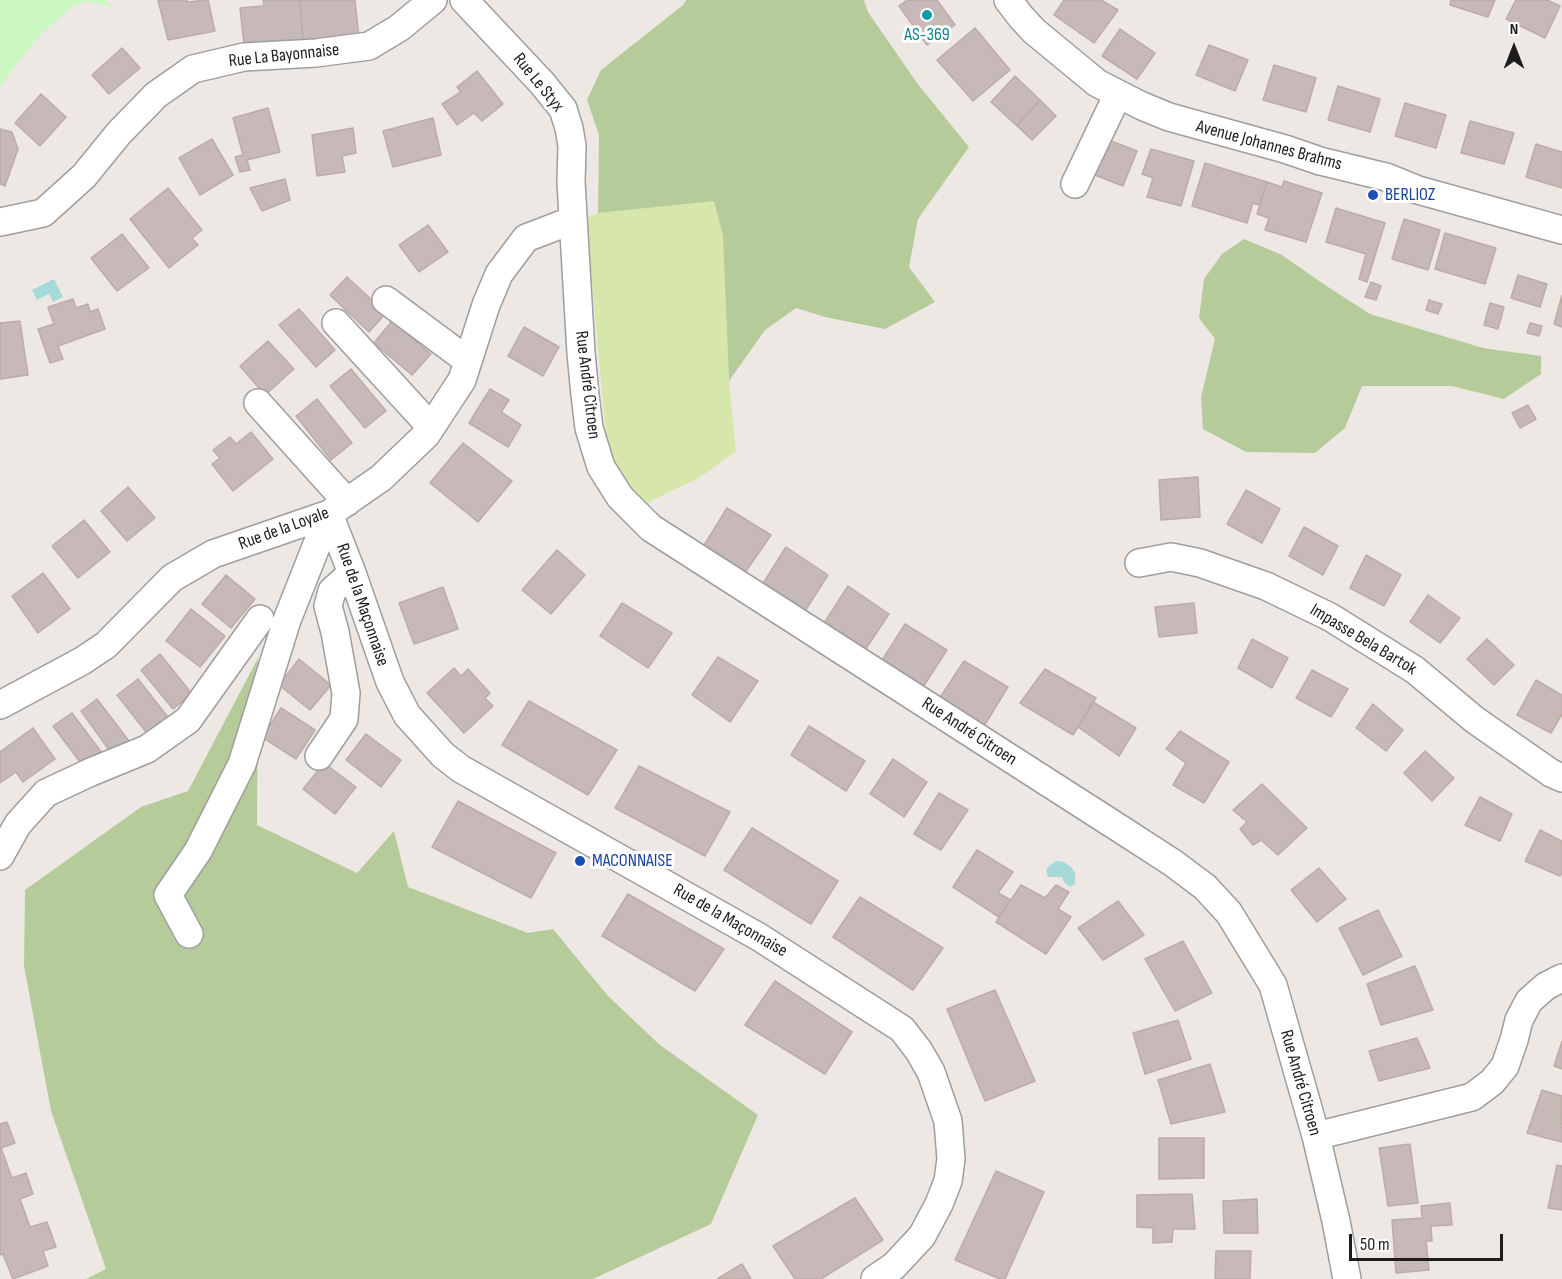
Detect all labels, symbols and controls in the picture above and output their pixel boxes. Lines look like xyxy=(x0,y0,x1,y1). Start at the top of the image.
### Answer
marker: AS-369 xyxy=(920,8,934,22)
north arrow xyxy=(1484,18,1544,78)
text: N xyxy=(1510,20,1518,39)
place label: AS-369 xyxy=(904,24,950,46)
street label: Rue La Bayonnaise xyxy=(228,39,340,73)
street label: Rue Le Styx xyxy=(508,49,568,117)
street label: Avenue Johannes Brahms xyxy=(1194,116,1344,176)
place label: BERLIOZ xyxy=(1385,184,1435,206)
marker: BERLIOZ xyxy=(1366,188,1380,202)
street label: Rue André Citroen xyxy=(570,330,604,440)
street label: Rue de la Loyale xyxy=(236,503,332,555)
street label: Rue de la Maçonnaise xyxy=(331,541,393,669)
street label: Impasse Bela Bartok xyxy=(1306,600,1420,680)
street label: Rue André Citroen xyxy=(917,693,1021,771)
place label: MACONNAISE xyxy=(592,850,673,872)
marker: MACONNAISE xyxy=(573,854,587,868)
street label: Rue de la Maçonnaise xyxy=(669,880,791,962)
street label: Rue André Citroen xyxy=(1275,1028,1325,1138)
scale bar xyxy=(1352,1222,1506,1260)
text: 50 m xyxy=(1360,1234,1390,1255)

